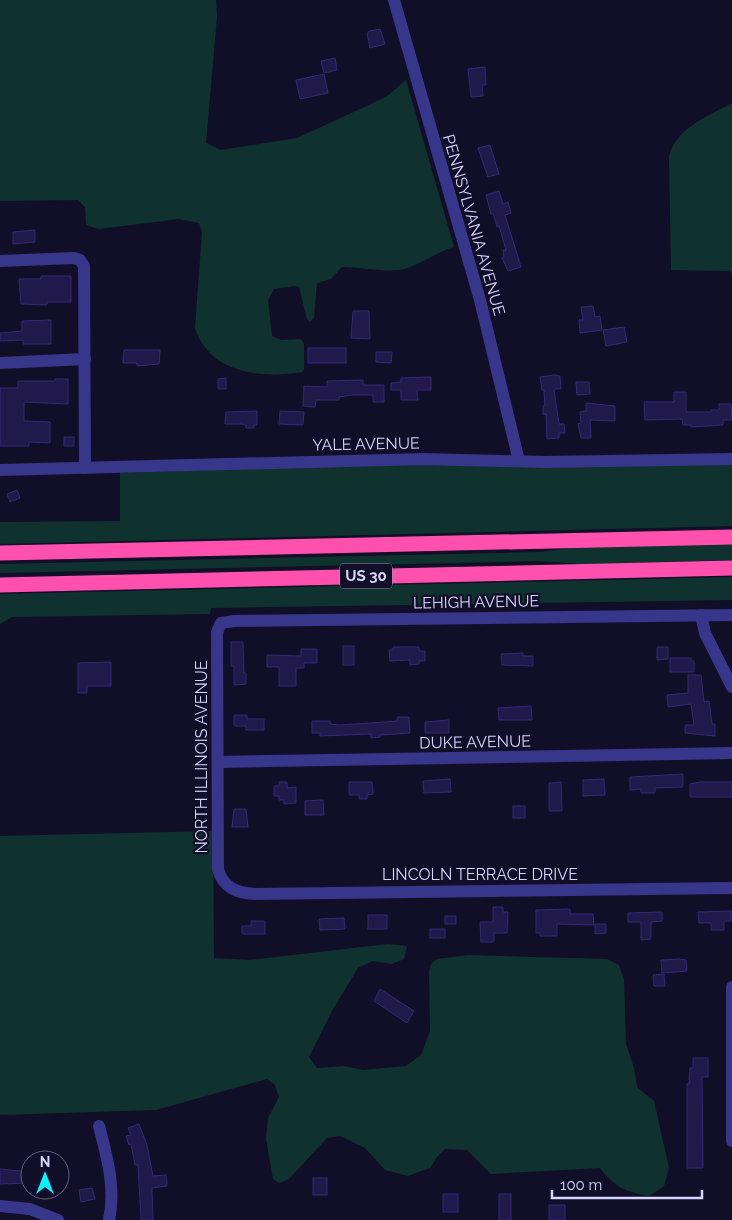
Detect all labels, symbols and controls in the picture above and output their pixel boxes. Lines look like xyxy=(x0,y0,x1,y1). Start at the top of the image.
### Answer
street label: PENNSYLVANIA AVENUE xyxy=(439,132,509,318)
street label: YALE AVENUE xyxy=(312,434,420,454)
road number: US 30 xyxy=(340,564,392,588)
street label: LEHIGH AVENUE xyxy=(413,591,540,613)
street label: NORTH ILLINOIS AVENUE xyxy=(192,660,211,854)
street label: DUKE AVENUE xyxy=(419,732,531,752)
street label: LINCOLN TERRACE DRIVE xyxy=(382,865,578,884)
north arrow xyxy=(20,1150,70,1200)
text: N xyxy=(40,1154,50,1170)
scale bar xyxy=(552,1168,702,1200)
text: 100 m xyxy=(560,1176,602,1194)

